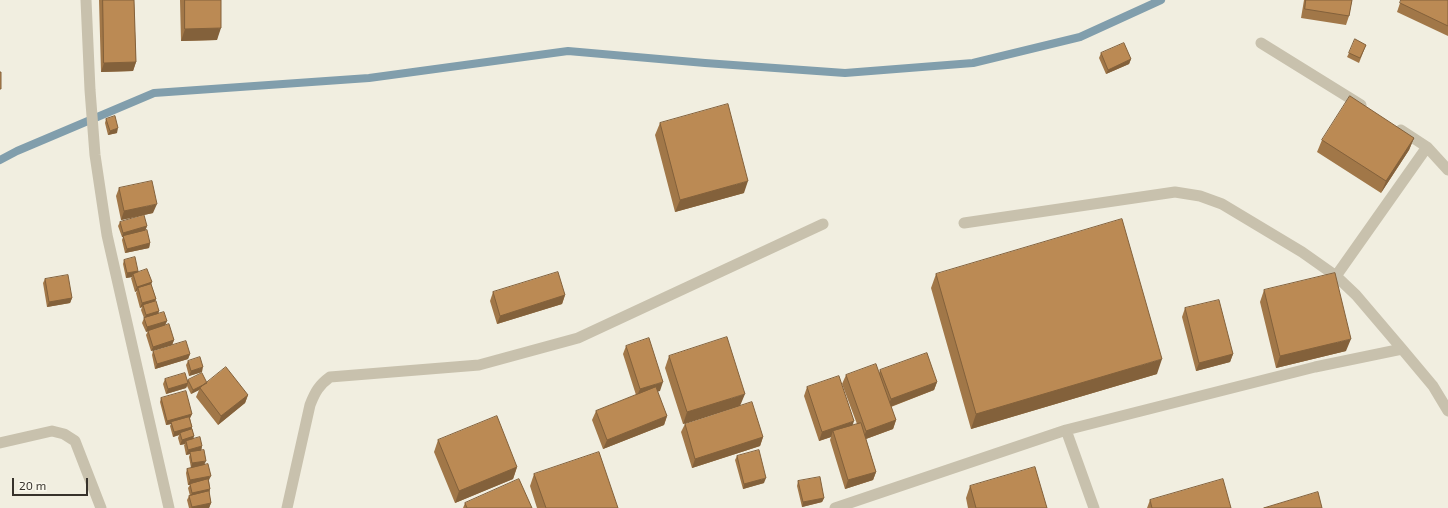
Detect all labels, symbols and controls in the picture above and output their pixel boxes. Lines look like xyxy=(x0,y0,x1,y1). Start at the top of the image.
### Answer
scale bar xyxy=(14,470,90,496)
text: 20 m xyxy=(19,478,46,492)

